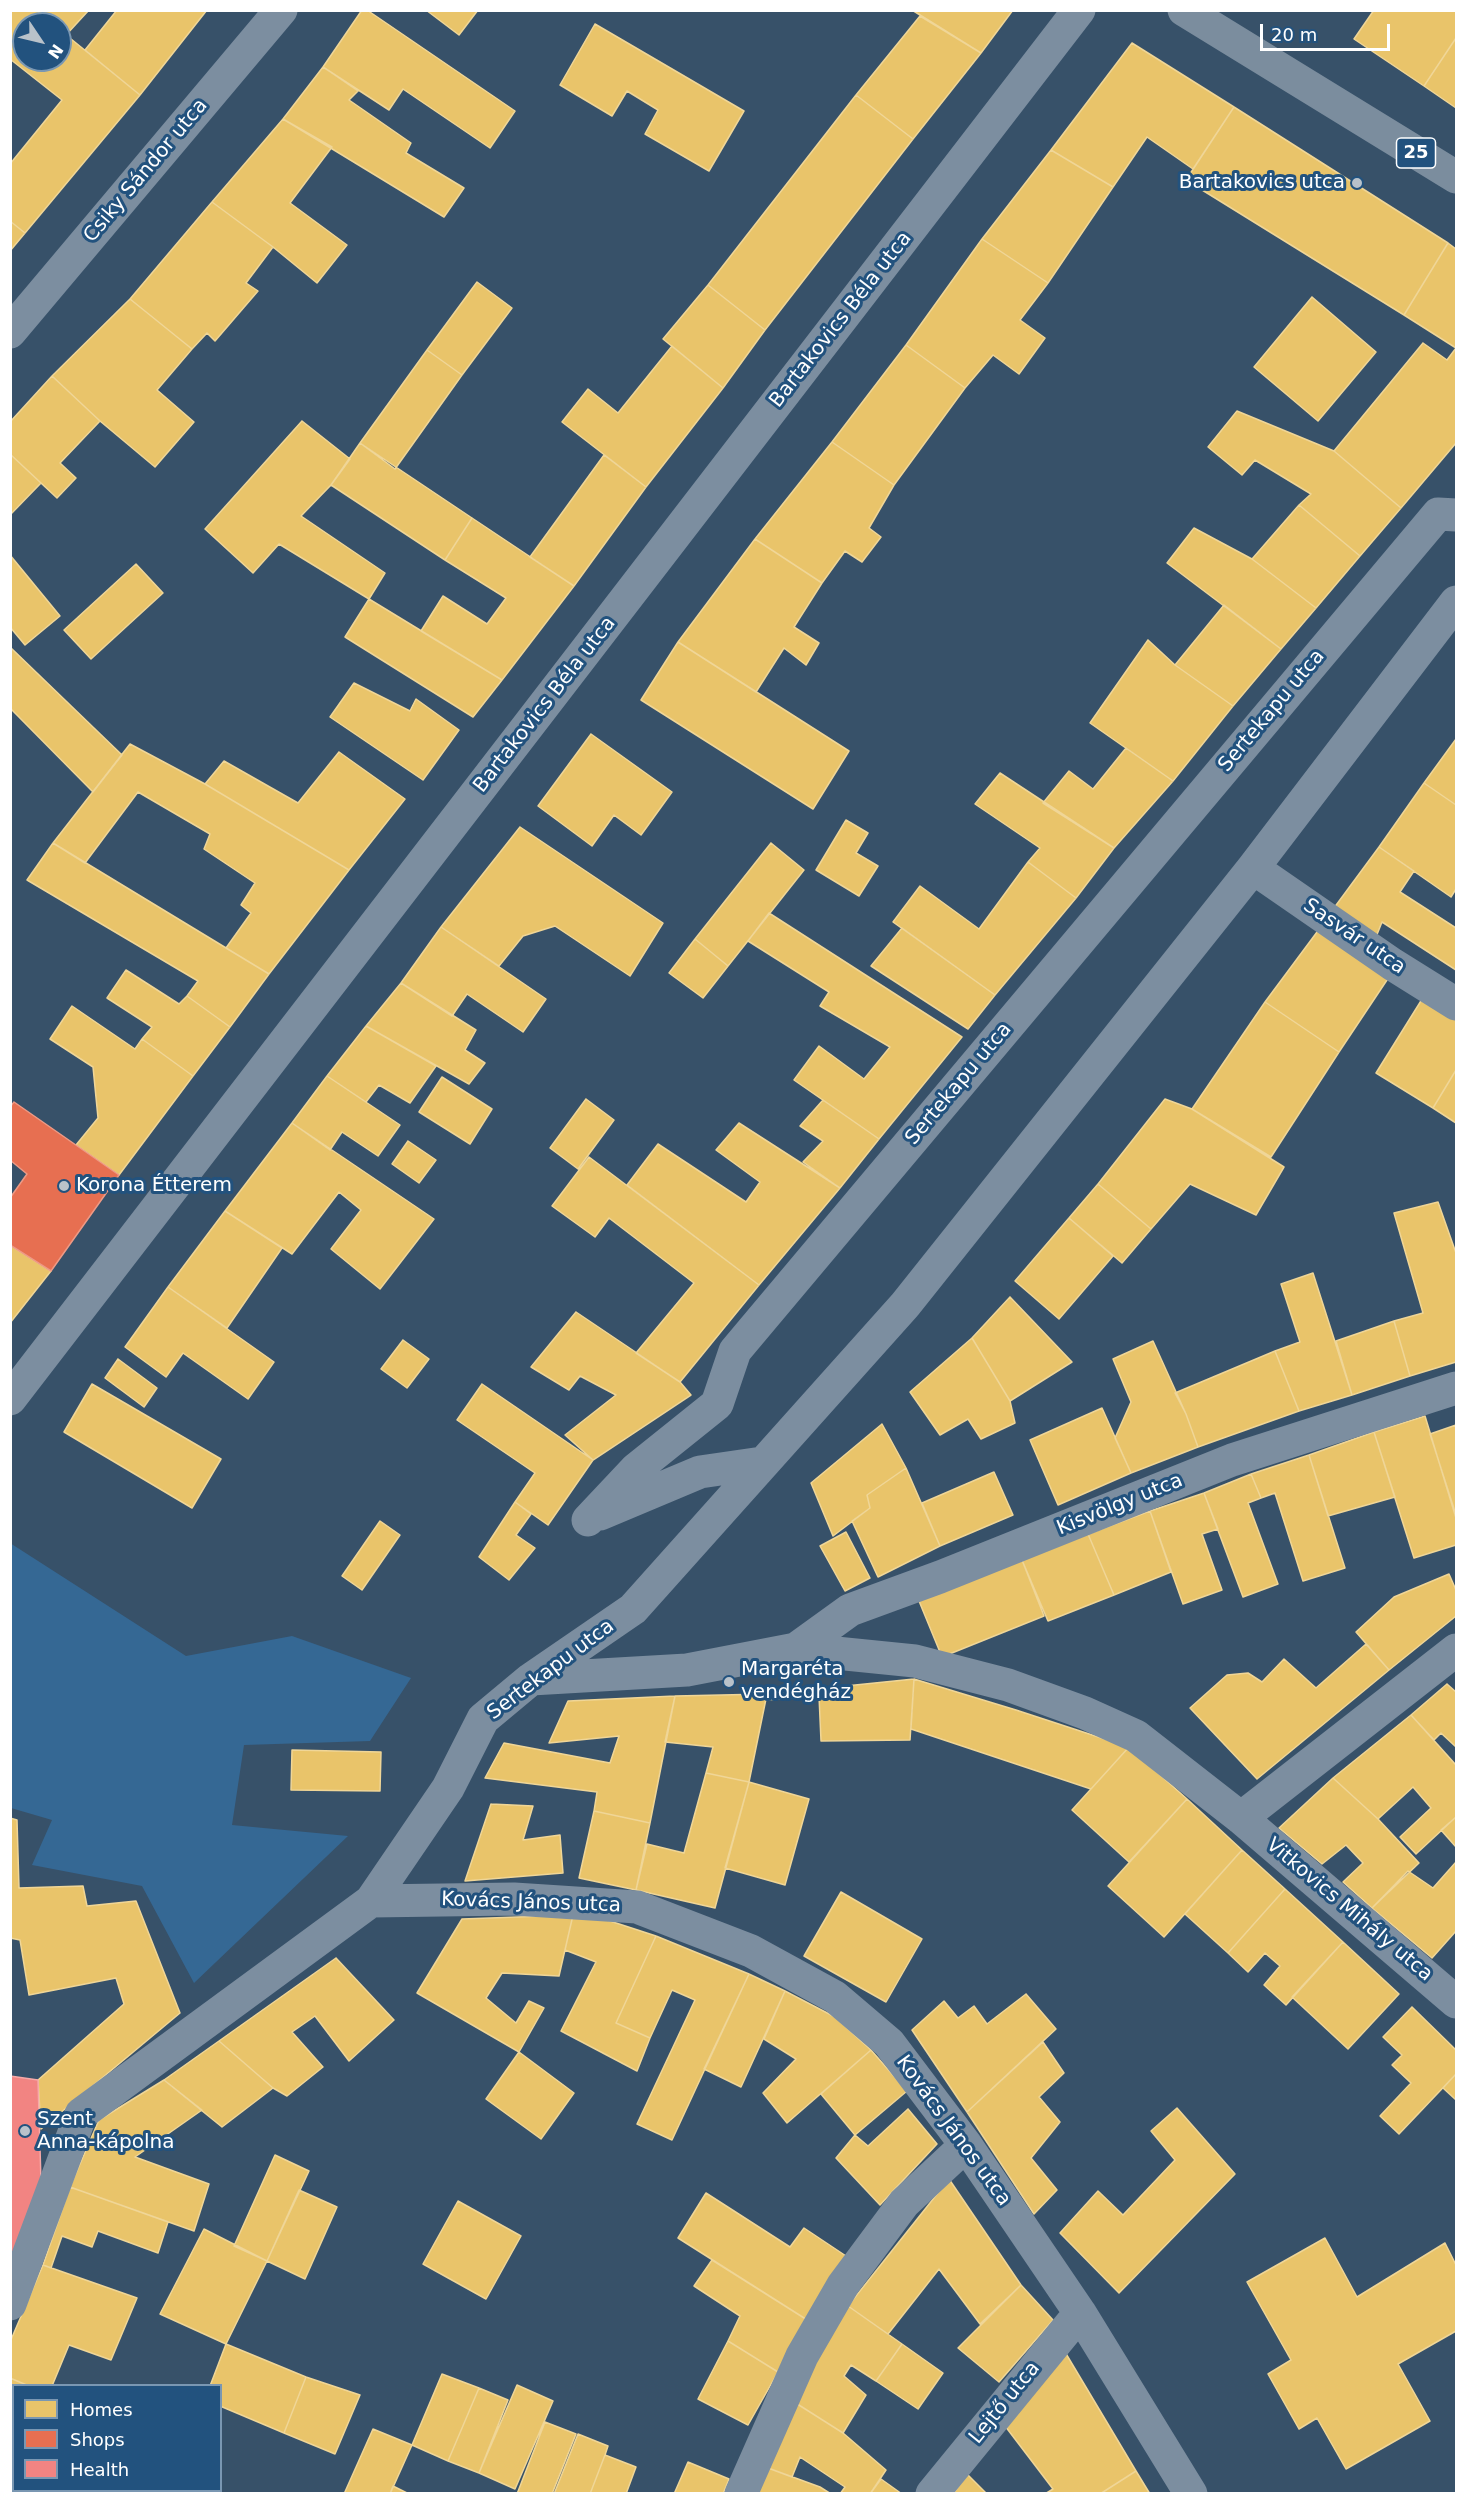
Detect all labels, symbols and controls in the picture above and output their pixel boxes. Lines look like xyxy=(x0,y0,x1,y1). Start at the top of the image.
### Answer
north arrow xyxy=(12,12,72,72)
scale bar xyxy=(1263,12,1394,50)
text: 20 m xyxy=(1271,24,1317,45)
text: N xyxy=(44,41,67,62)
street label: Csiky Sándor utca xyxy=(79,94,213,248)
road number: 25 xyxy=(1396,138,1436,168)
place label: Bartakovics utca xyxy=(1179,171,1345,195)
marker: Bartakovics utca xyxy=(1350,176,1364,190)
street label: Bartakovics Béla utca xyxy=(765,227,917,413)
street label: Bartakovics Béla utca xyxy=(469,612,621,798)
street label: Sertekapu utca xyxy=(1214,645,1330,777)
street label: Sasvár utca xyxy=(1298,894,1410,980)
street label: Sertekapu utca xyxy=(901,1018,1017,1150)
place label: Korona Étterem xyxy=(76,1174,232,1198)
marker: Korona Étterem xyxy=(57,1179,71,1193)
street label: Kisvölgy utca xyxy=(1054,1469,1186,1541)
street label: Sertekapu utca xyxy=(483,1615,619,1725)
place label: Margaréta vendégház xyxy=(741,1658,851,1705)
marker: Margaréta vendégház xyxy=(722,1675,736,1689)
street label: Vitkovics Mihály utca xyxy=(1261,1833,1437,1987)
street label: Kovács János utca xyxy=(441,1888,621,1918)
street label: Kovács János utca xyxy=(890,2051,1016,2211)
place label: Szent Anna-kápolna xyxy=(37,2108,174,2155)
marker: Szent Anna-kápolna xyxy=(18,2124,32,2138)
street label: Lejtő utca xyxy=(965,2357,1045,2449)
legend xyxy=(12,2384,222,2492)
text: Homes xyxy=(70,2399,133,2420)
text: Shops xyxy=(70,2429,125,2450)
text: Health xyxy=(70,2459,129,2480)

